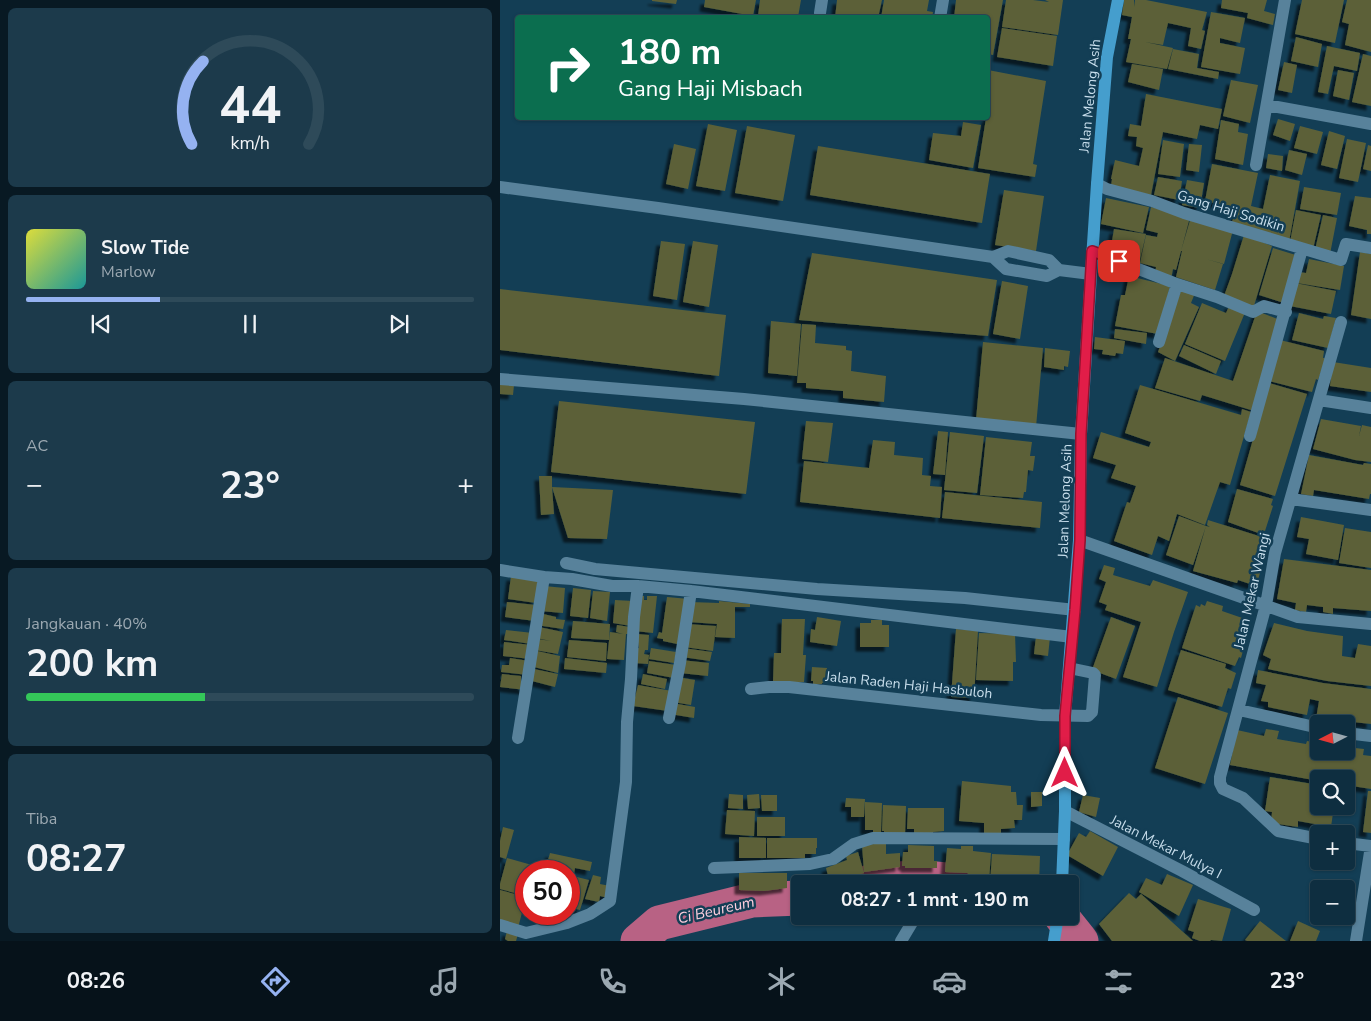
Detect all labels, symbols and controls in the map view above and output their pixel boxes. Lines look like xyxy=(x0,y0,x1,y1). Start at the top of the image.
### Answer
text: 180 m xyxy=(618,29,721,76)
icon: right xyxy=(535,35,600,100)
street label: Jalan Melong Asih xyxy=(1074,38,1105,155)
text: 44 xyxy=(219,70,281,141)
text: Gang Haji Misbach xyxy=(618,74,803,104)
text: km/h xyxy=(230,131,270,155)
street label: Gang Haji Sodikin xyxy=(1175,186,1287,236)
text: Slow Tide xyxy=(101,235,189,261)
pin xyxy=(1098,240,1140,282)
icon: arrive xyxy=(1105,247,1133,275)
text: Marlow xyxy=(101,261,156,283)
icon: previous xyxy=(87,310,115,338)
icon: pause xyxy=(236,310,264,338)
icon: next xyxy=(385,310,413,338)
text: AC xyxy=(26,435,48,457)
street label: Jalan Melong Asih xyxy=(1053,444,1076,559)
text: 23° xyxy=(220,460,280,511)
text: − xyxy=(26,466,43,504)
text: + xyxy=(457,466,474,504)
street label: Jalan Mekar Wangi xyxy=(1229,531,1275,652)
text: Jangkauan · 40% xyxy=(26,613,147,635)
text: 200 km xyxy=(26,638,158,689)
street label: Jalan Raden Haji Hasbuloh xyxy=(824,667,993,703)
north arrow xyxy=(1310,715,1355,760)
map controls xyxy=(1310,715,1355,925)
position arrow xyxy=(1038,746,1090,798)
button: search xyxy=(1310,770,1355,815)
text: Tiba xyxy=(26,808,57,830)
street label: Jalan Mekar Mulya I xyxy=(1106,810,1225,883)
button: + xyxy=(1310,825,1355,870)
text: 08:27 xyxy=(26,833,127,884)
speed limit sign: 50 xyxy=(515,860,580,925)
button: − xyxy=(1310,880,1355,925)
text: 08:27 · 1 mnt · 190 m xyxy=(841,887,1029,913)
water label: Ci Beureum xyxy=(676,891,756,929)
icon: directions xyxy=(258,964,293,999)
icon: music xyxy=(427,964,462,999)
icon: phone xyxy=(595,964,630,999)
icon: climate xyxy=(764,964,799,999)
icon: car xyxy=(932,964,967,999)
icon: filters xyxy=(1101,964,1136,999)
text: 08:26 xyxy=(67,966,125,996)
text: 23° xyxy=(1269,966,1304,996)

